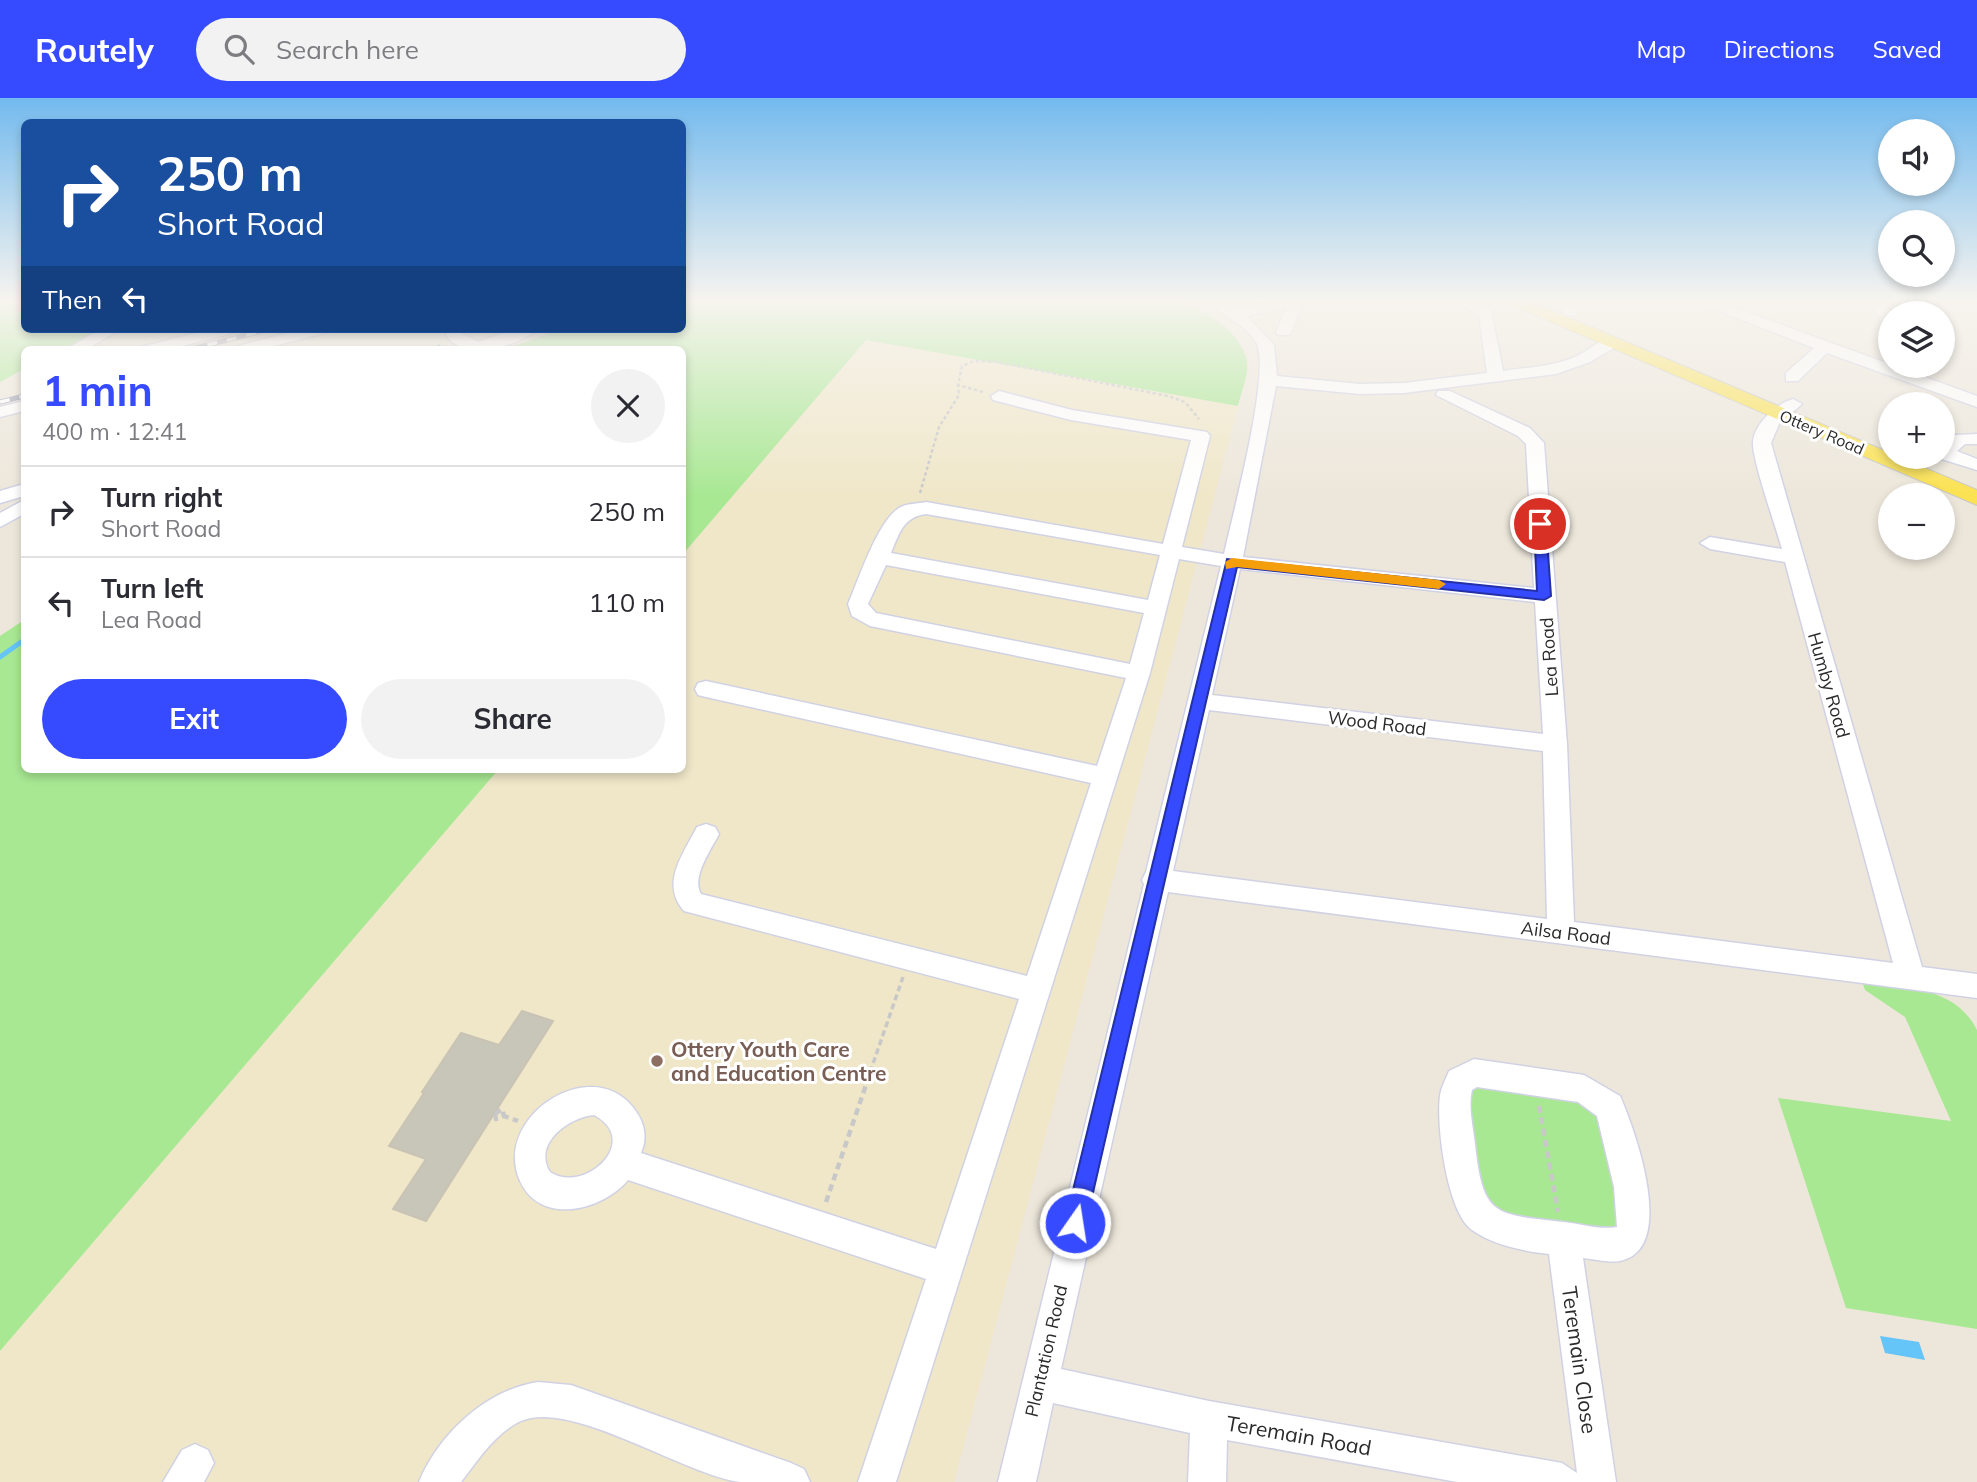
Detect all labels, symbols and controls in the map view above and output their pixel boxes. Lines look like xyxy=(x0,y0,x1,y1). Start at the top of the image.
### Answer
search box xyxy=(196,18,686,81)
text: Routely xyxy=(35,29,154,70)
icon: search xyxy=(220,30,258,68)
text: Search here xyxy=(276,33,419,66)
text: Map xyxy=(1636,34,1686,64)
text: Directions xyxy=(1724,34,1835,64)
text: Saved xyxy=(1873,34,1942,64)
map controls xyxy=(1878,119,1955,560)
button: sound xyxy=(1878,119,1955,196)
text: 250 m xyxy=(157,142,303,203)
icon: right xyxy=(42,147,133,238)
text: Short Road xyxy=(157,203,324,243)
button: search xyxy=(1878,210,1955,287)
icon: left xyxy=(116,280,154,318)
text: Then xyxy=(42,283,102,316)
button: layers xyxy=(1878,301,1955,378)
text: 1 min xyxy=(42,364,153,417)
button: close xyxy=(591,369,665,443)
button: + xyxy=(1878,392,1955,469)
street label: Ottery Road xyxy=(1777,405,1867,459)
text: 400 m · 12:41 xyxy=(42,417,187,446)
text: Turn right xyxy=(101,481,222,514)
button: − xyxy=(1878,483,1955,560)
icon: right xyxy=(42,493,80,531)
pin xyxy=(1510,494,1570,554)
text: 250 m xyxy=(589,495,665,528)
icon: arrive xyxy=(1521,505,1559,543)
text: Short Road xyxy=(101,514,221,543)
text: Turn left xyxy=(101,572,203,605)
icon: left xyxy=(42,584,80,622)
text: 110 m xyxy=(589,586,665,619)
text: Lea Road xyxy=(101,605,202,634)
street label: Lea Road xyxy=(1535,617,1563,697)
street label: Humby Road xyxy=(1803,629,1855,741)
button: Exit xyxy=(42,679,347,759)
button: Share xyxy=(361,679,665,759)
street label: Wood Road xyxy=(1326,706,1428,740)
street label: Ailsa Road xyxy=(1520,916,1612,950)
place label: Ottery Youth Care and Education Centre xyxy=(671,1036,887,1086)
marker: Ottery Youth Care and Education Centre xyxy=(649,1053,665,1069)
position arrow xyxy=(1038,1186,1112,1260)
street label: Plantation Road xyxy=(1020,1283,1072,1419)
street label: Teremain Close xyxy=(1557,1285,1603,1435)
street label: Teremain Road xyxy=(1224,1409,1374,1461)

